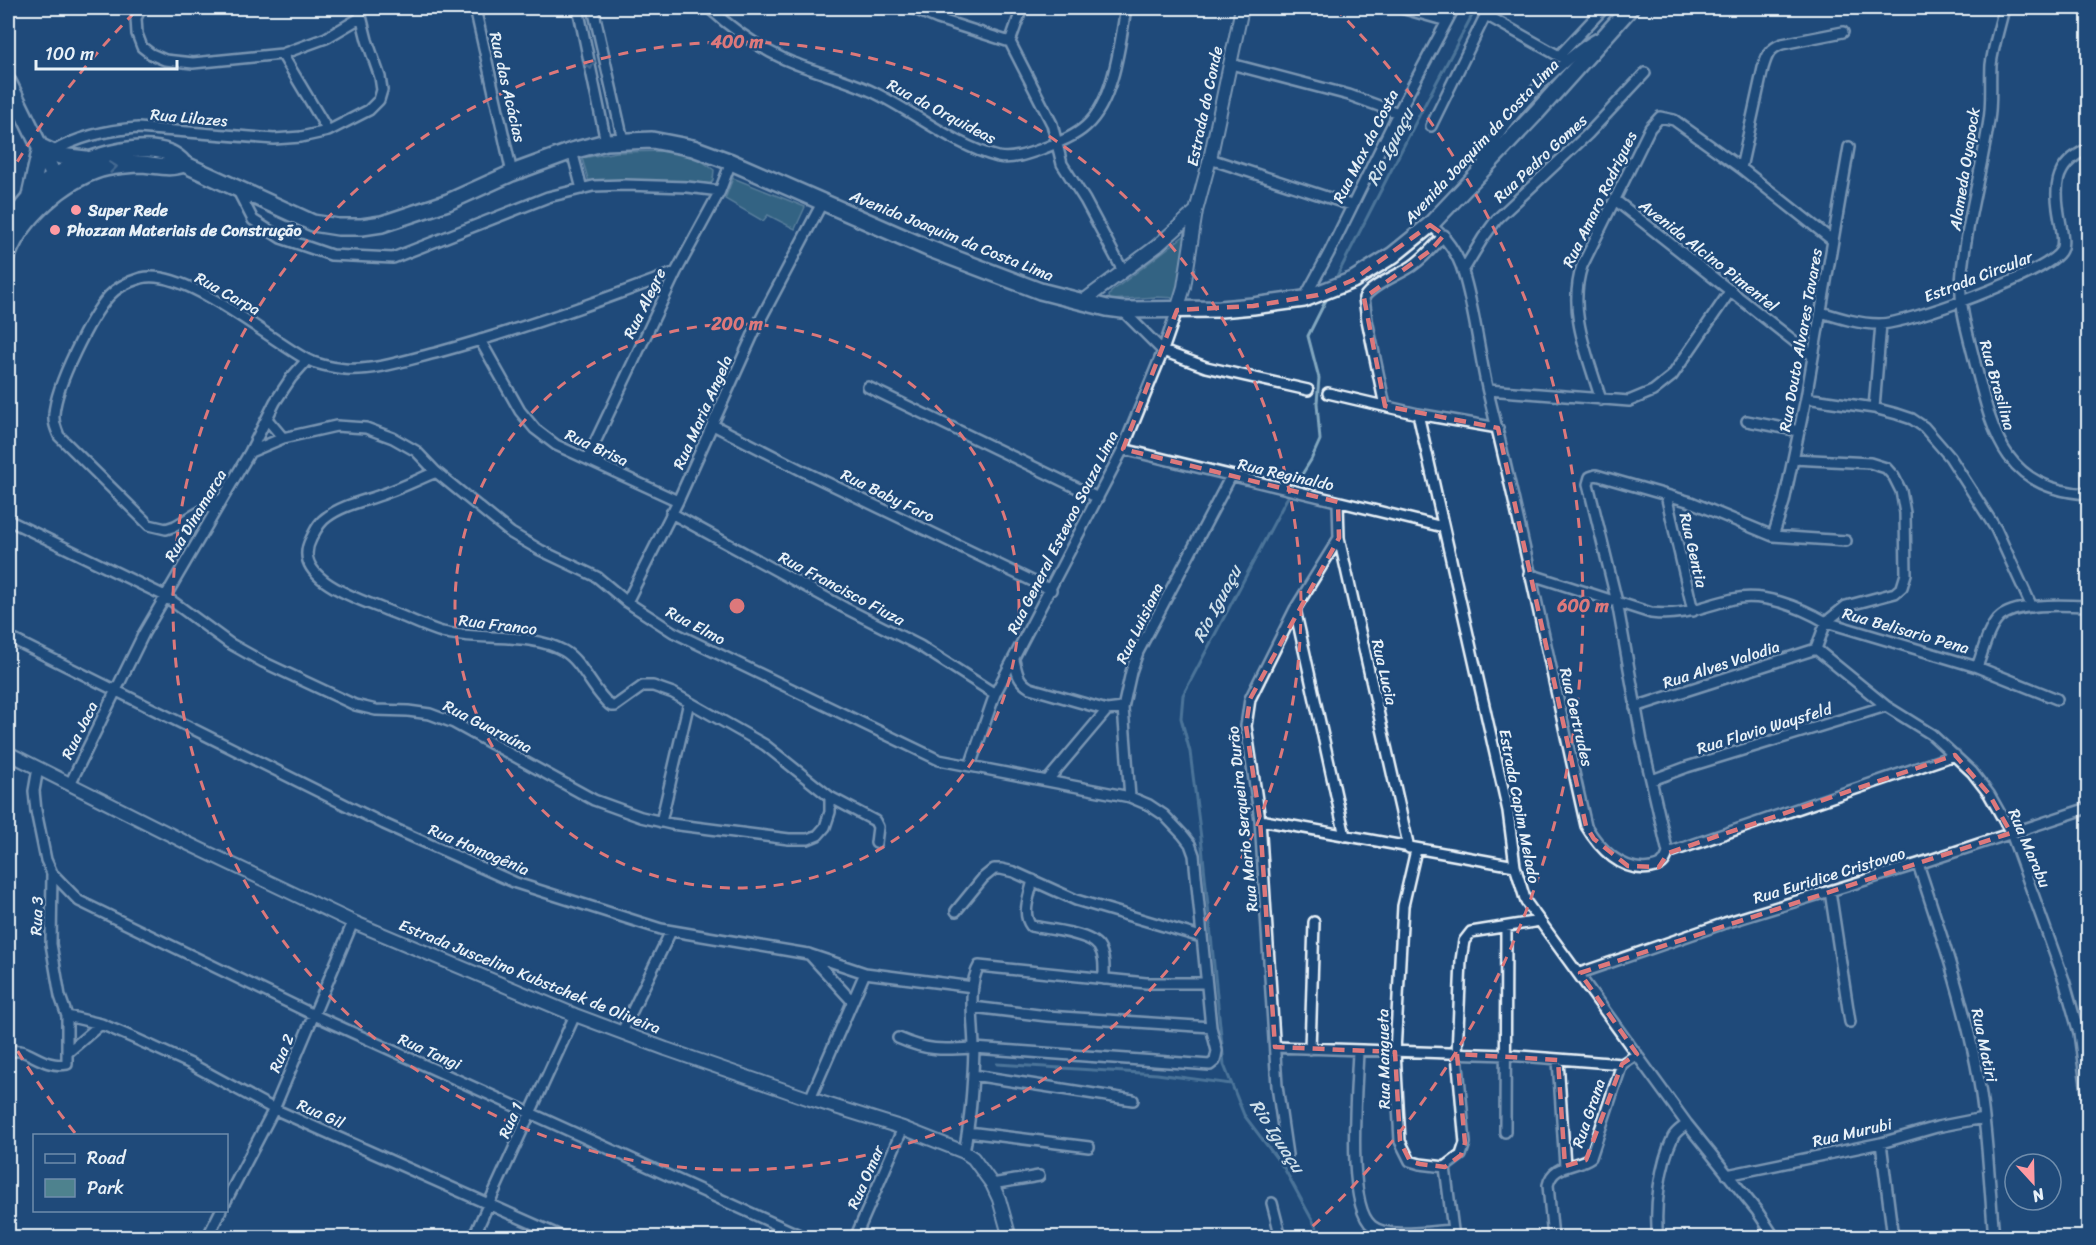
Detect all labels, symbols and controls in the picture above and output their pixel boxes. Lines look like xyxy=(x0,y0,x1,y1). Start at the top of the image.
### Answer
text: 400 m xyxy=(710,26,763,58)
street label: Rua das Acácias xyxy=(481,29,534,146)
scale bar xyxy=(36,33,177,71)
text: 100 m xyxy=(45,38,94,70)
street label: Estrada do Conde xyxy=(1178,43,1231,169)
street label: Avenida Joaquim da Costa Lima xyxy=(1396,52,1566,232)
one-way arrow xyxy=(583,59,596,69)
street label: Rua da Orquideas xyxy=(882,70,1002,153)
street label: Rua Max da Costa xyxy=(1324,84,1407,208)
street label: Rua Lilazes xyxy=(149,100,229,135)
water label: Rio Iguaçu xyxy=(1357,101,1424,191)
street label: Alameda Oyapock xyxy=(1940,105,1989,234)
street label: Rua Pedro Gomes xyxy=(1486,106,1595,210)
street label: Rua Amaro Rodrigues xyxy=(1554,126,1645,272)
one-way arrow xyxy=(109,161,118,174)
street label: Avenida Joaquim da Costa Lima xyxy=(844,181,1058,290)
street label: Avenida Alcino Pimentel xyxy=(1632,191,1785,320)
place label: Super Rede xyxy=(87,196,169,225)
marker: Super Rede xyxy=(69,203,83,217)
place label: Phozzan Materiais de Construção xyxy=(67,216,302,245)
marker: Phozzan Materiais de Construção xyxy=(48,223,62,237)
street label: Estrada Circular xyxy=(1919,242,2038,311)
street label: Rua Douto Alvares Tavares xyxy=(1770,245,1831,434)
street label: Rua Carpa xyxy=(189,263,266,323)
street label: Rua Alegre xyxy=(615,263,674,344)
text: 200 m xyxy=(710,308,763,340)
street label: Rua Brasilina xyxy=(1971,337,2024,434)
street label: Rua Maria Angela xyxy=(664,350,741,474)
street label: Rua Brisa xyxy=(560,420,633,475)
street label: Rua General Estevao Souza Lima xyxy=(998,425,1127,639)
street label: Rua Reginaldo xyxy=(1235,449,1337,500)
street label: Rua Baby Faro xyxy=(836,460,940,531)
street label: Rua Dinamarca xyxy=(156,463,235,567)
street label: Rua Gentia xyxy=(1671,510,1716,591)
street label: Rua Francisco Fiuza xyxy=(773,543,911,635)
water label: Rio Iguaçu xyxy=(1183,558,1252,648)
street label: Rua Luisiana xyxy=(1107,578,1172,669)
text: 600 m xyxy=(1556,590,1609,622)
centre of rings xyxy=(727,596,747,616)
street label: Rua Elmo xyxy=(661,598,731,653)
street label: Rua Belisario Pena xyxy=(1839,599,1973,662)
street label: Rua Franco xyxy=(457,605,539,644)
street label: Rua Alves Valodia xyxy=(1659,632,1783,697)
street label: Rua Lucia xyxy=(1363,636,1406,709)
street label: Rua Gertrudes xyxy=(1551,665,1602,770)
street label: Rua Guaraúna xyxy=(438,692,538,761)
street label: Rua Flavio Waysfeld xyxy=(1693,694,1837,763)
street label: Rua Jaca xyxy=(53,696,106,764)
street label: Rua Mario Serqueira Durão xyxy=(1218,725,1267,913)
street label: Estrada Capim Melado xyxy=(1490,726,1549,886)
street label: Rua Marabu xyxy=(2000,804,2059,893)
street label: Rua Homogênia xyxy=(424,815,534,884)
street label: Rua Euridice Cristovao xyxy=(1749,838,1909,912)
street label: Rua 3 xyxy=(21,896,52,936)
street label: Estrada Juscelino Kubstchek de Oliveira xyxy=(394,910,665,1042)
street label: Rua Matiri xyxy=(1963,1006,2007,1085)
street label: Rua Mangueta xyxy=(1368,1009,1399,1109)
street label: Rua Tangi xyxy=(393,1025,467,1078)
street label: Rua 2 xyxy=(260,1029,303,1077)
street label: Rua Grana xyxy=(1563,1075,1614,1152)
street label: Rua Gil xyxy=(292,1090,350,1137)
water label: Rio Iguaçu xyxy=(1241,1092,1314,1182)
street label: Rua 1 xyxy=(490,1097,531,1143)
street label: Rua Murubi xyxy=(1809,1109,1895,1156)
legend xyxy=(33,1134,228,1212)
street label: Rua Omar xyxy=(838,1139,893,1214)
text: Road xyxy=(87,1142,127,1174)
north arrow xyxy=(2003,1152,2063,1212)
text: Park xyxy=(87,1172,124,1204)
text: N xyxy=(2027,1180,2050,1211)

